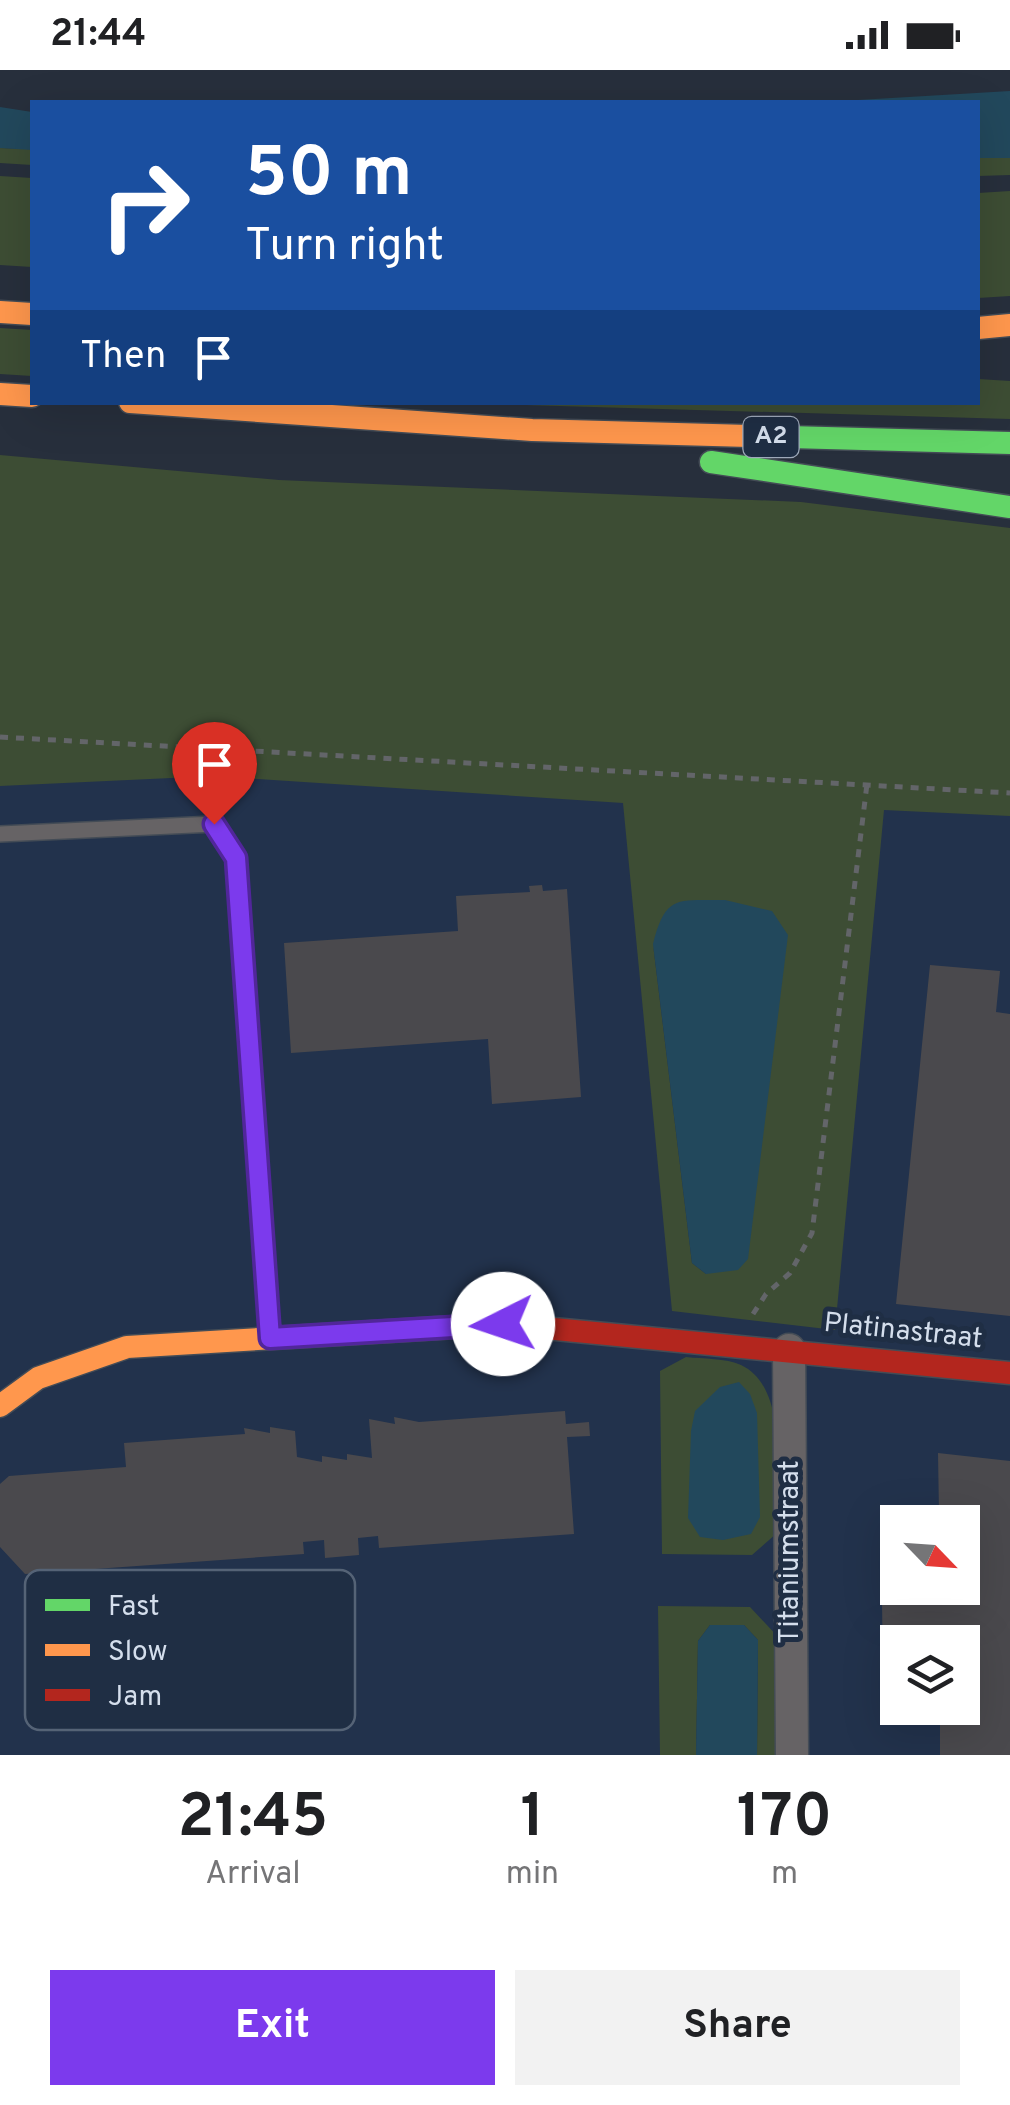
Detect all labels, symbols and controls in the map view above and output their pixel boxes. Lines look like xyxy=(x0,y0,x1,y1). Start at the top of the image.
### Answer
text: 21:44 xyxy=(50,11,147,60)
text: 50 m xyxy=(245,132,412,221)
icon: right xyxy=(80,140,210,270)
text: Turn right xyxy=(245,219,444,276)
icon: arrive xyxy=(186,330,241,385)
text: Then xyxy=(80,333,166,382)
road number: A2 xyxy=(744,417,798,457)
pin xyxy=(172,722,257,825)
icon: arrive xyxy=(187,737,242,792)
position arrow xyxy=(451,1272,555,1376)
street label: Platinastraat xyxy=(822,1306,984,1358)
street label: Titaniumstraat xyxy=(773,1460,809,1644)
north arrow xyxy=(880,1505,980,1605)
map controls xyxy=(880,1505,980,1725)
legend xyxy=(25,1570,355,1730)
text: Fast xyxy=(108,1590,160,1626)
button: layers xyxy=(880,1625,980,1725)
text: Slow xyxy=(108,1635,167,1671)
text: Jam xyxy=(108,1680,162,1716)
text: 21:45 xyxy=(178,1782,328,1858)
text: 1 xyxy=(520,1782,544,1858)
text: 170 xyxy=(737,1782,832,1858)
text: Arrival xyxy=(205,1855,301,1895)
text: min xyxy=(506,1855,559,1895)
text: m xyxy=(771,1855,798,1895)
button: Exit xyxy=(50,1970,495,2085)
button: Share xyxy=(515,1970,960,2085)

